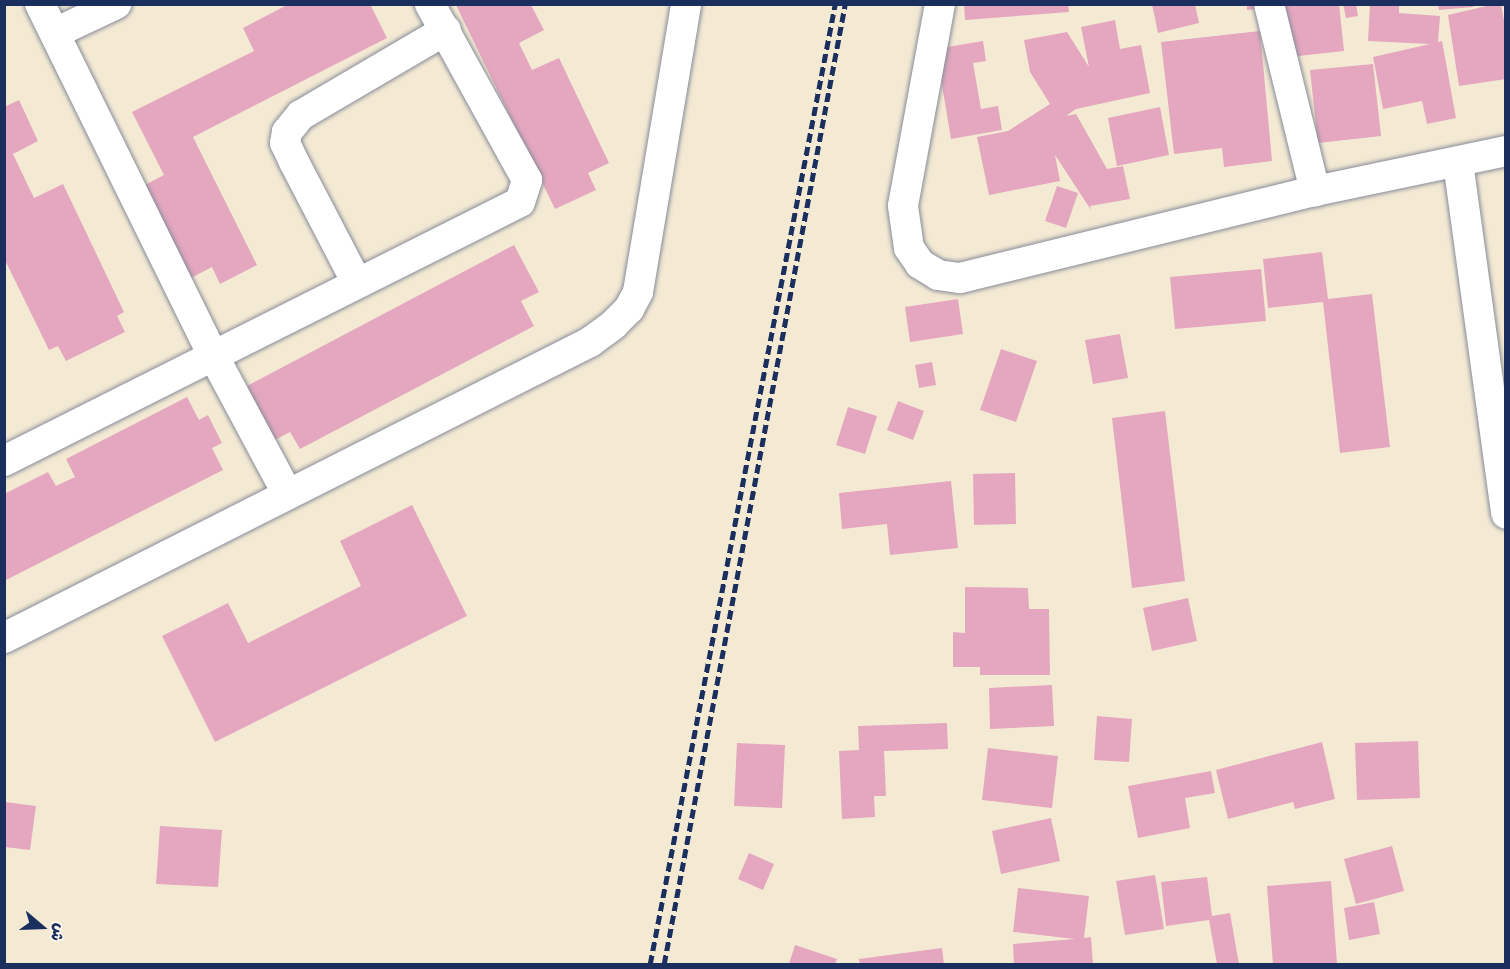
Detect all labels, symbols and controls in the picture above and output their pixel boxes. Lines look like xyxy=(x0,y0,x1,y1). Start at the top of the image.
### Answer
north arrow xyxy=(12,897,72,957)
text: ش xyxy=(46,921,72,945)

